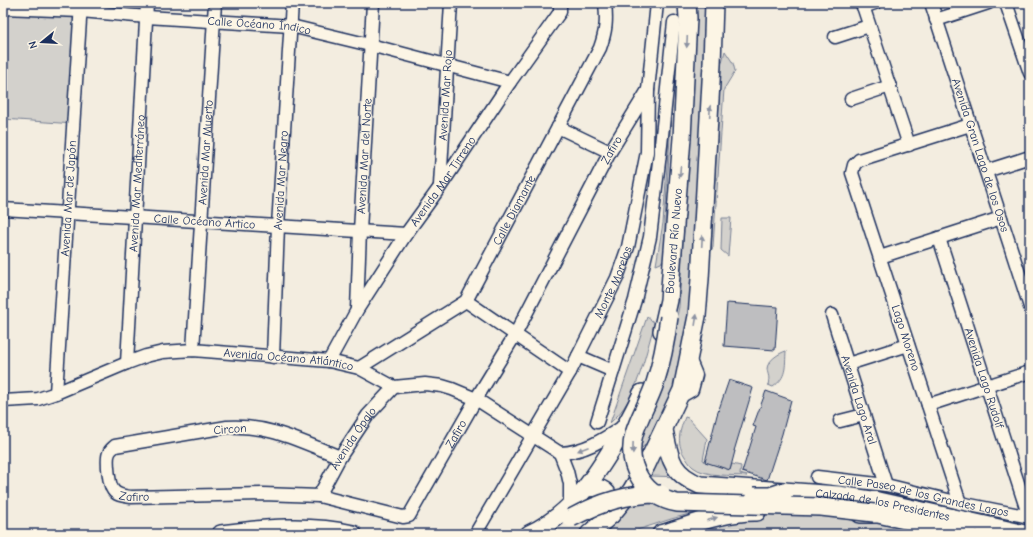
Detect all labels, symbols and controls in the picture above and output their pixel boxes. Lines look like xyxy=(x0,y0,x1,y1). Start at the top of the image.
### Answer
street label: Calle Océano Índico xyxy=(207,14,313,38)
north arrow xyxy=(22,22,62,62)
one-way arrow xyxy=(684,36,690,49)
text: N xyxy=(26,40,40,50)
street label: Avenida Mar Rojo xyxy=(436,49,455,141)
street label: Avenida Gran Lago de los Osos xyxy=(949,77,1012,234)
street label: Avenida Mar del Norte xyxy=(354,98,375,214)
street label: Avenida Mar Muerto xyxy=(195,99,216,205)
one-way arrow xyxy=(706,105,713,117)
street label: Avenida Mar Mediterráneo xyxy=(126,114,148,252)
street label: Avenida Mar Negro xyxy=(271,130,291,230)
street label: Zafiro xyxy=(598,133,625,166)
street label: Avenida Mar Tirreno xyxy=(407,134,479,229)
street label: Avenida Mar de Japón xyxy=(58,140,79,257)
one-way arrow xyxy=(676,166,683,178)
street label: Calle Diamante xyxy=(490,173,538,248)
street label: Boulevard Río Nuevo xyxy=(663,188,685,294)
street label: Calle Océano Ártico xyxy=(153,211,256,232)
one-way arrow xyxy=(699,235,706,247)
street label: Monte Morelos xyxy=(591,244,635,320)
street label: Lago Moreno xyxy=(889,303,923,373)
one-way arrow xyxy=(693,314,699,326)
street label: Avenida Lago Rudolf xyxy=(961,326,1007,430)
street label: Avenida Océano Atlántico xyxy=(223,346,355,374)
street label: Avenida Lago Aral xyxy=(838,353,880,446)
street label: Avenida Ópalo xyxy=(327,404,379,472)
street label: Zafiro xyxy=(442,417,470,451)
street label: Circon xyxy=(213,421,247,437)
one-way arrow xyxy=(630,442,636,455)
one-way arrow xyxy=(577,446,589,452)
street label: Calle Paseo de los Grandes Lagos xyxy=(837,472,1010,520)
street label: Calzada de los Presidentes xyxy=(815,486,951,524)
street label: Zafiro xyxy=(118,488,150,504)
one-way arrow xyxy=(706,516,718,522)

